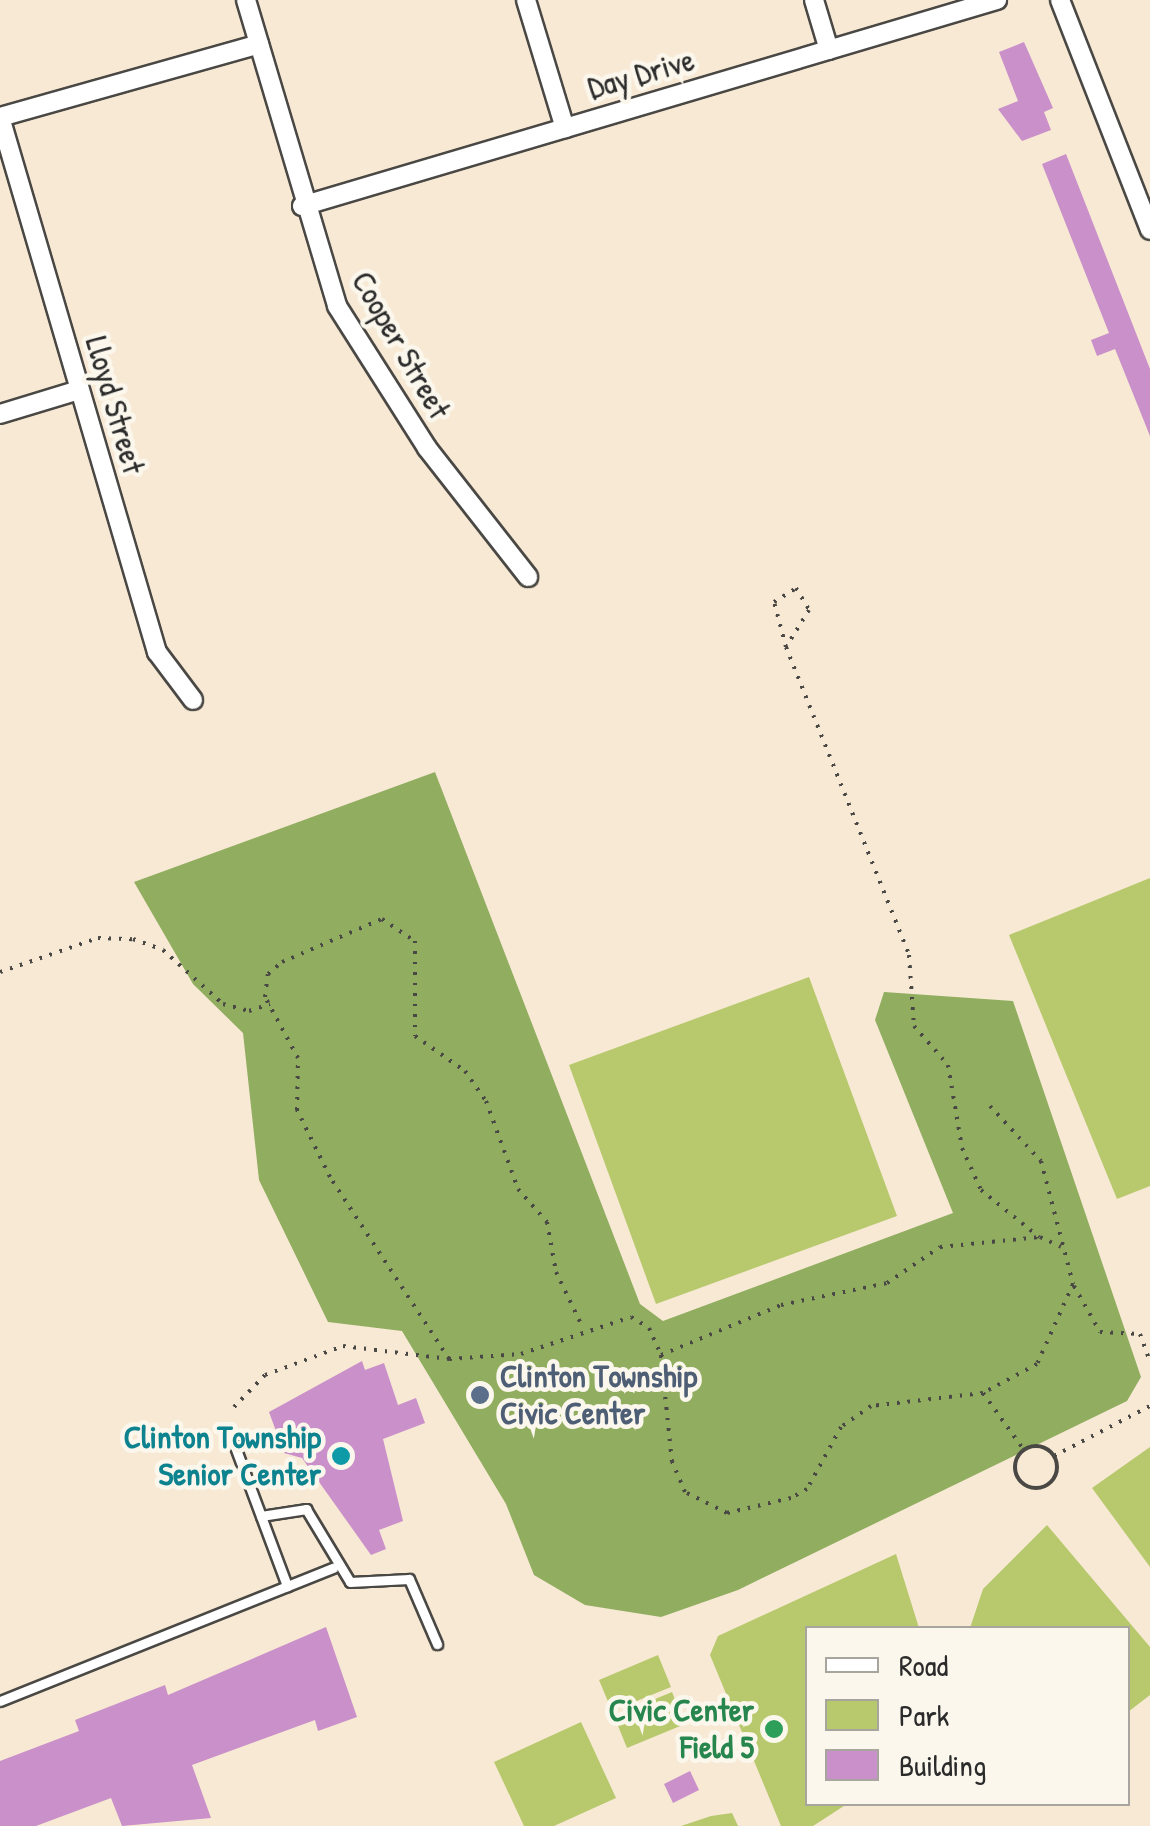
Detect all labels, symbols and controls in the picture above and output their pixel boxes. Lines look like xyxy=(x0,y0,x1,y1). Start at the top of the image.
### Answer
street label: Day Drive xyxy=(583,41,699,107)
street label: Cooper Street xyxy=(343,264,459,426)
street label: Lloyd Street xyxy=(77,332,153,478)
place label: Clinton Township Civic Center xyxy=(500,1358,697,1433)
marker: Clinton Township Civic Center xyxy=(469,1384,491,1406)
place label: Clinton Township Senior Center xyxy=(124,1419,321,1494)
marker: Clinton Township Senior Center xyxy=(330,1445,352,1467)
legend xyxy=(805,1626,1130,1806)
text: Road xyxy=(899,1645,948,1685)
place label: Civic Center Field 5 xyxy=(609,1692,754,1767)
text: Park xyxy=(899,1695,949,1735)
marker: Civic Center Field 5 xyxy=(763,1718,785,1740)
text: Building xyxy=(899,1745,986,1785)

